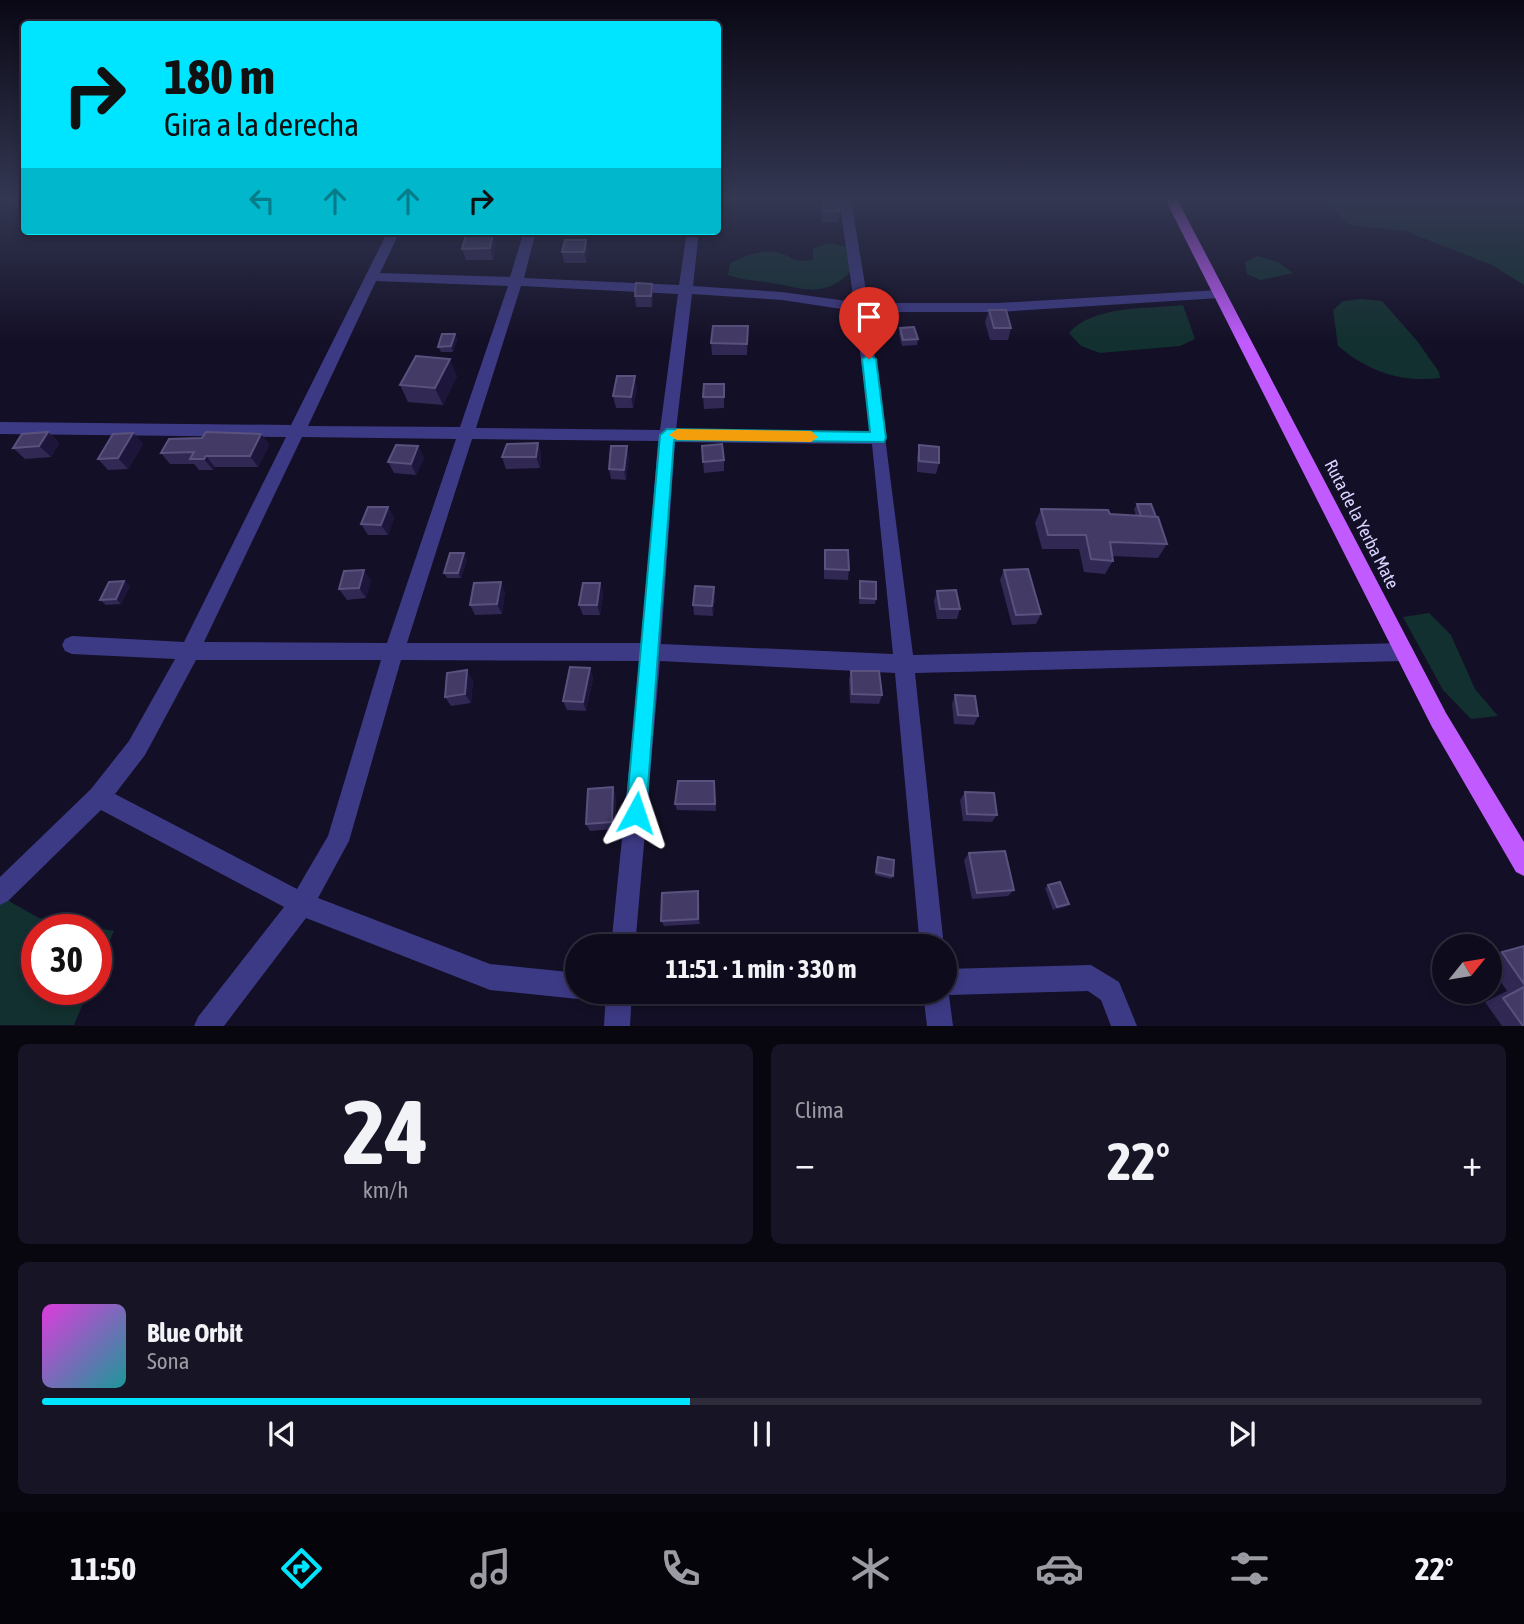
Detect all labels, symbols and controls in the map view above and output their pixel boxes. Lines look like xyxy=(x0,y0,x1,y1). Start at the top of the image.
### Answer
text: 180 m xyxy=(164,48,275,104)
icon: right xyxy=(49,49,140,140)
text: Gira a la derecha xyxy=(164,106,359,143)
icon: left xyxy=(243,182,281,220)
icon: ahead xyxy=(316,182,354,220)
icon: ahead xyxy=(389,182,427,220)
icon: right xyxy=(462,182,500,220)
pin xyxy=(839,287,899,359)
icon: arrive xyxy=(850,298,888,336)
street label: Ruta de la Yerba Mate xyxy=(1320,456,1404,592)
position arrow xyxy=(599,776,673,850)
speed limit sign: 30 xyxy=(21,914,112,1005)
north arrow xyxy=(1432,934,1502,1004)
map controls xyxy=(1432,934,1502,1004)
text: 11:51 · 1 min · 330 m xyxy=(666,954,856,984)
text: 24 xyxy=(343,1079,428,1183)
text: Clima xyxy=(795,1097,844,1123)
text: 22° xyxy=(1107,1131,1170,1191)
text: − xyxy=(795,1141,815,1184)
text: + xyxy=(1462,1141,1482,1184)
text: km/h xyxy=(363,1177,408,1203)
text: Blue Orbit xyxy=(147,1318,243,1348)
text: Sona xyxy=(147,1348,189,1374)
icon: previous xyxy=(263,1415,301,1453)
icon: pause xyxy=(743,1415,781,1453)
icon: next xyxy=(1223,1415,1261,1453)
icon: directions xyxy=(277,1544,326,1593)
icon: music xyxy=(466,1544,515,1593)
icon: phone xyxy=(656,1544,705,1593)
icon: climate xyxy=(846,1544,895,1593)
icon: car xyxy=(1035,1544,1084,1593)
icon: filters xyxy=(1225,1544,1274,1593)
text: 11:50 xyxy=(70,1550,136,1587)
text: 22° xyxy=(1415,1550,1454,1587)

